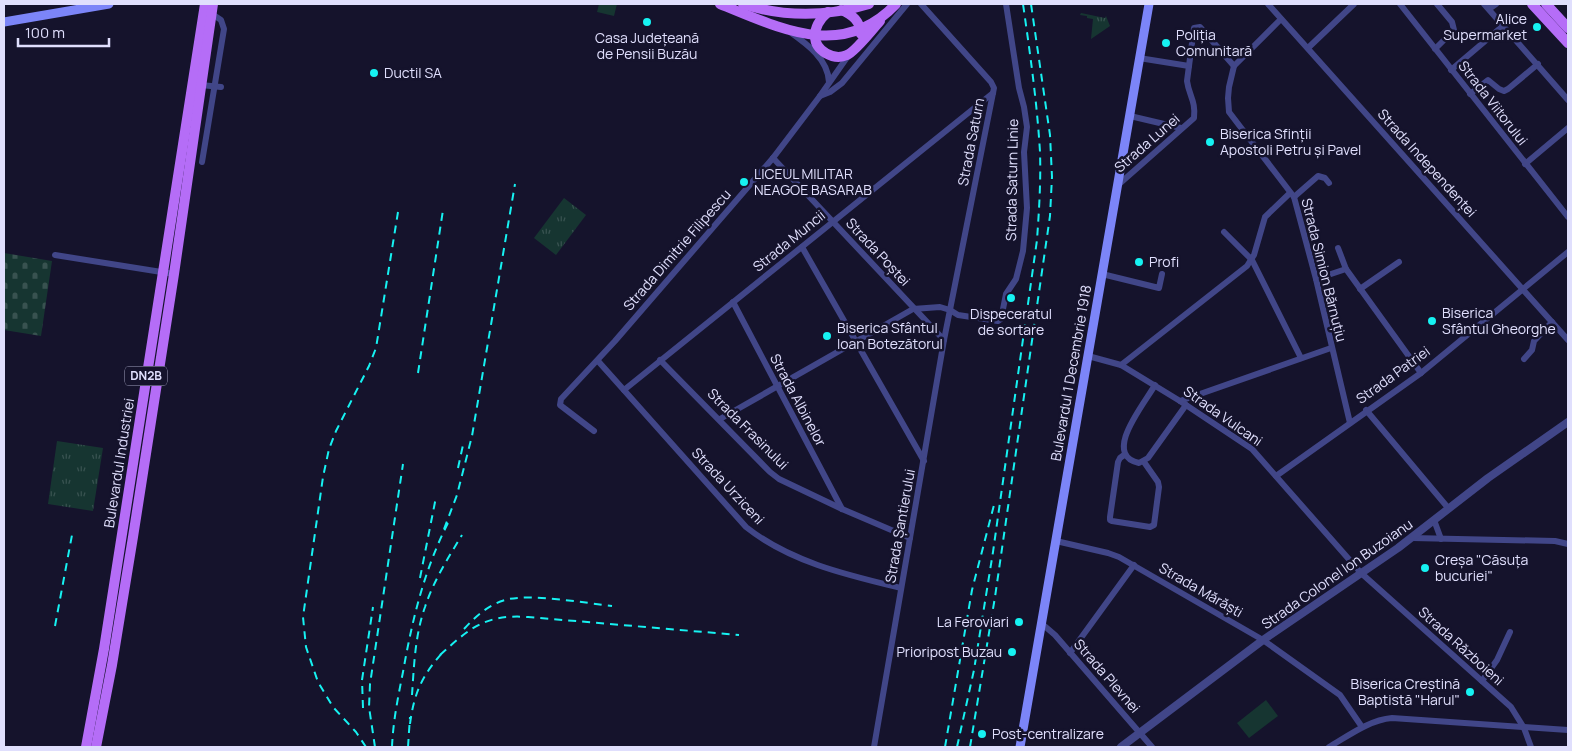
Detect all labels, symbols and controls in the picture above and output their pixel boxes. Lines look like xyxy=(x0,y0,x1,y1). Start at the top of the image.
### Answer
place label: Alice Supermarket xyxy=(1443,9,1527,44)
scale bar xyxy=(18,15,109,47)
marker: Casa Județeană de Pensii Buzău xyxy=(641,16,653,28)
marker: Alice Supermarket xyxy=(1531,21,1543,33)
text: 100 m xyxy=(25,22,65,43)
place label: Poliția Comunitară xyxy=(1176,25,1252,60)
place label: Casa Județeană de Pensii Buzău xyxy=(595,28,699,63)
marker: Poliția Comunitară xyxy=(1160,37,1172,49)
street label: Strada Viitorului xyxy=(1454,57,1532,149)
place label: Ductil SA xyxy=(384,63,442,82)
marker: Ductil SA xyxy=(368,67,380,79)
street label: Strada Saturn xyxy=(953,96,988,188)
street label: Strada Independenței xyxy=(1374,105,1481,221)
street label: Strada Lunei xyxy=(1110,109,1183,176)
street label: Strada Saturn Linie xyxy=(1001,119,1022,241)
place label: Biserica Sfinții Apostoli Petru și Pavel xyxy=(1220,124,1361,159)
marker: Biserica Sfinții Apostoli Petru și Pavel xyxy=(1204,136,1216,148)
place label: LICEUL MILITAR NEAGOE BASARAB xyxy=(754,164,872,199)
marker: LICEUL MILITAR NEAGOE BASARAB xyxy=(738,176,750,188)
street label: Strada Dimitrie Filipescu xyxy=(619,185,735,314)
street label: Strada Simion Bărnuțiu xyxy=(1297,196,1352,344)
street label: Strada Muncii xyxy=(748,206,829,276)
street label: Strada Poștei xyxy=(842,214,915,290)
place label: Profi xyxy=(1149,252,1179,271)
marker: Profi xyxy=(1133,256,1145,268)
street label: Bulevardul 1 Decembrie 1918 xyxy=(1046,283,1095,463)
marker: Dispeceratul de sortare xyxy=(1005,292,1017,304)
place label: Biserica Sfântul Gheorghe xyxy=(1442,303,1556,338)
place label: Dispeceratul de sortare xyxy=(970,304,1052,339)
marker: Biserica Sfântul Gheorghe xyxy=(1426,315,1438,327)
place label: Biserica Sfântul Ioan Botezătorul xyxy=(837,318,943,353)
marker: Biserica Sfântul Ioan Botezătorul xyxy=(821,330,833,342)
street label: Strada Patriei xyxy=(1352,341,1433,408)
street label: Strada Albinelor xyxy=(766,350,831,449)
road number: DN2B xyxy=(125,366,167,386)
street label: Strada Vulcani xyxy=(1180,381,1267,450)
street label: Strada Frasinului xyxy=(704,384,793,473)
street label: Bulevardul Industriei xyxy=(99,397,138,529)
street label: Strada Urziceni xyxy=(688,443,769,528)
street label: Strada Șantierului xyxy=(880,467,919,585)
street label: Strada Colonel Ion Buzoianu xyxy=(1257,514,1416,633)
place label: Creșa "Căsuța bucuriei" xyxy=(1435,550,1528,585)
street label: Strada Mărăști xyxy=(1156,558,1247,621)
marker: Creșa "Căsuța bucuriei" xyxy=(1419,562,1431,574)
street label: Strada Războieni xyxy=(1414,602,1508,689)
place label: La Feroviari xyxy=(937,612,1009,631)
marker: La Feroviari xyxy=(1013,616,1025,628)
street label: Strada Plevnei xyxy=(1070,635,1145,717)
place label: Prioripost Buzau xyxy=(896,642,1002,661)
marker: Prioripost Buzau xyxy=(1006,646,1018,658)
place label: Biserica Creștină Baptistă "Harul" xyxy=(1351,674,1460,709)
marker: Biserica Creștină Baptistă "Harul" xyxy=(1464,686,1476,698)
place label: Post-centralizare xyxy=(992,724,1104,743)
marker: Post-centralizare xyxy=(976,728,988,740)

